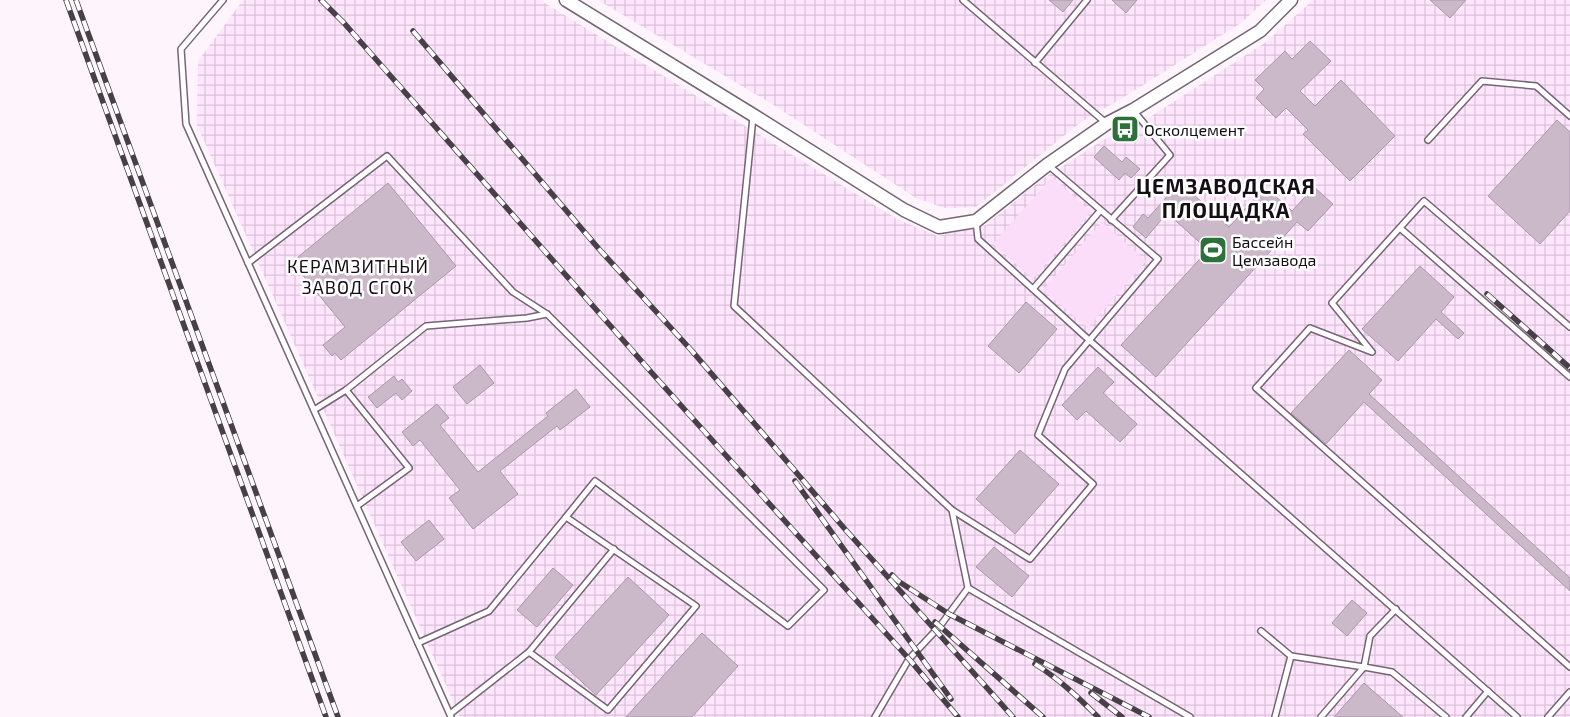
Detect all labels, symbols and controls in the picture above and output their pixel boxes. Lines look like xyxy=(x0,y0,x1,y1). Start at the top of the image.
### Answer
bus stop icon: Осколцемент xyxy=(1110,114,1140,144)
place label: Осколцемент xyxy=(1144,120,1245,139)
district label: ЦЕМЗАВОДСКАЯ ПЛОЩАДКА xyxy=(1136,173,1316,222)
place label: Бассейн Цемзавода xyxy=(1232,232,1316,269)
sports icon: Бассейн Цемзавода xyxy=(1198,235,1228,265)
district label: КЕРАМЗИТНЫЙ ЗАВОД СГОК xyxy=(287,255,429,298)

